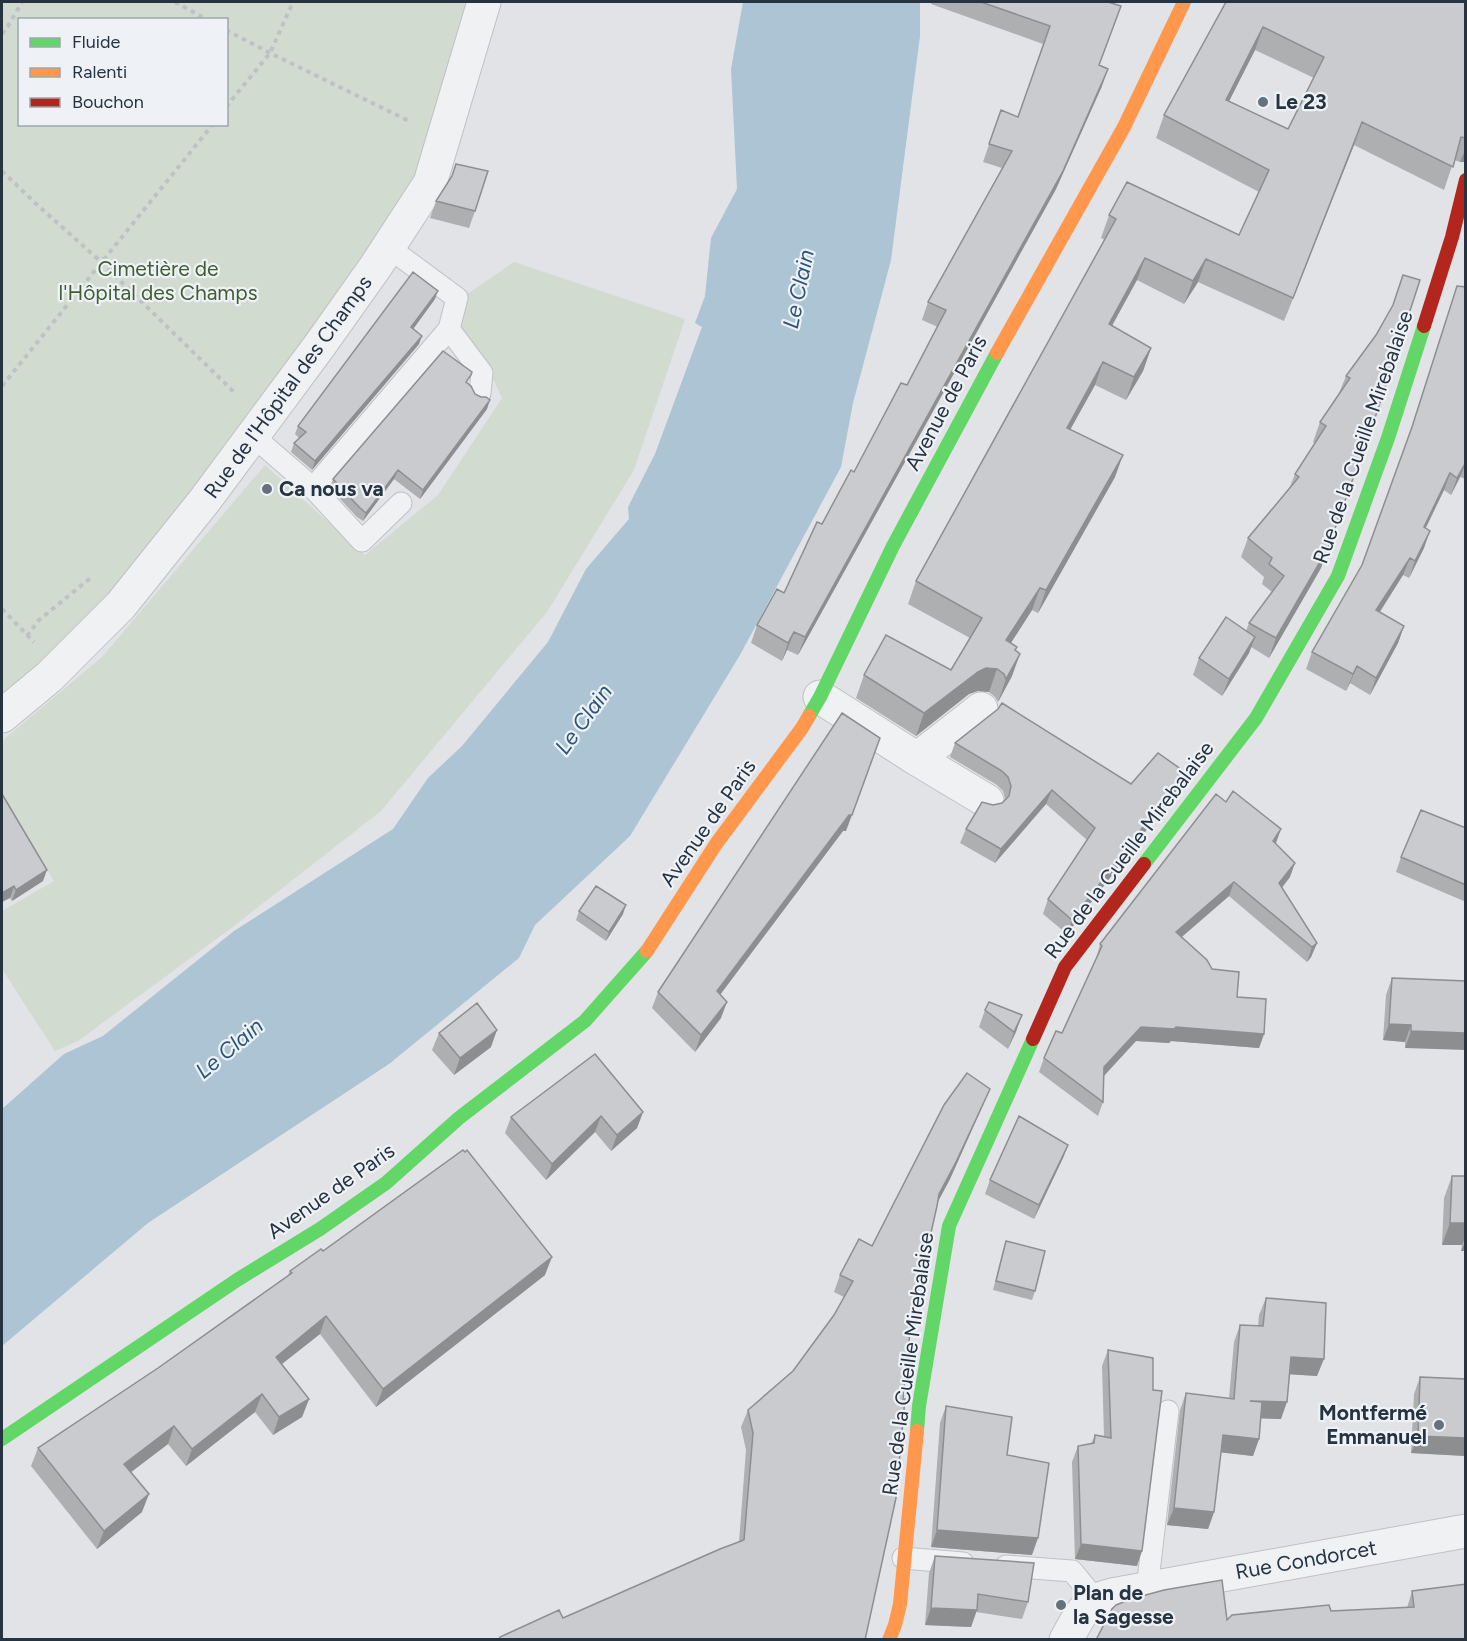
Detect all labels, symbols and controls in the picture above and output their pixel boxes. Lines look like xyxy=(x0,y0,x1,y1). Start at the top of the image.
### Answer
legend xyxy=(18,18,228,126)
text: Fluide xyxy=(72,31,121,53)
text: Ralenti xyxy=(72,61,127,83)
place label: Le 23 xyxy=(1275,89,1327,114)
text: Bouchon xyxy=(72,91,144,113)
marker: Le 23 xyxy=(1256,95,1270,109)
water label: Le Clain xyxy=(777,247,820,331)
park label: Cimetière de l'Hôpital des Champs xyxy=(59,256,257,305)
street label: Rue de l'Hôpital des Champs xyxy=(198,270,377,503)
street label: Rue de la Cueille Mirebalaise xyxy=(1307,307,1418,567)
street label: Avenue de Paris xyxy=(899,331,992,475)
place label: Ca nous va xyxy=(279,476,384,501)
marker: Ca nous va xyxy=(260,482,274,496)
water label: Le Clain xyxy=(549,679,618,760)
street label: Rue de la Cueille Mirebalaise xyxy=(1039,736,1219,963)
street label: Avenue de Paris xyxy=(654,754,761,891)
water label: Le Clain xyxy=(190,1012,269,1084)
street label: Avenue de Paris xyxy=(262,1137,399,1244)
street label: Rue de la Cueille Mirebalaise xyxy=(877,1231,938,1497)
place label: Montfermé Emmanuel xyxy=(1319,1400,1427,1449)
marker: Montfermé Emmanuel xyxy=(1432,1418,1446,1432)
street label: Rue Condorcet xyxy=(1233,1535,1379,1584)
place label: Plan de la Sagesse xyxy=(1073,1580,1174,1629)
marker: Plan de la Sagesse xyxy=(1054,1598,1068,1612)

